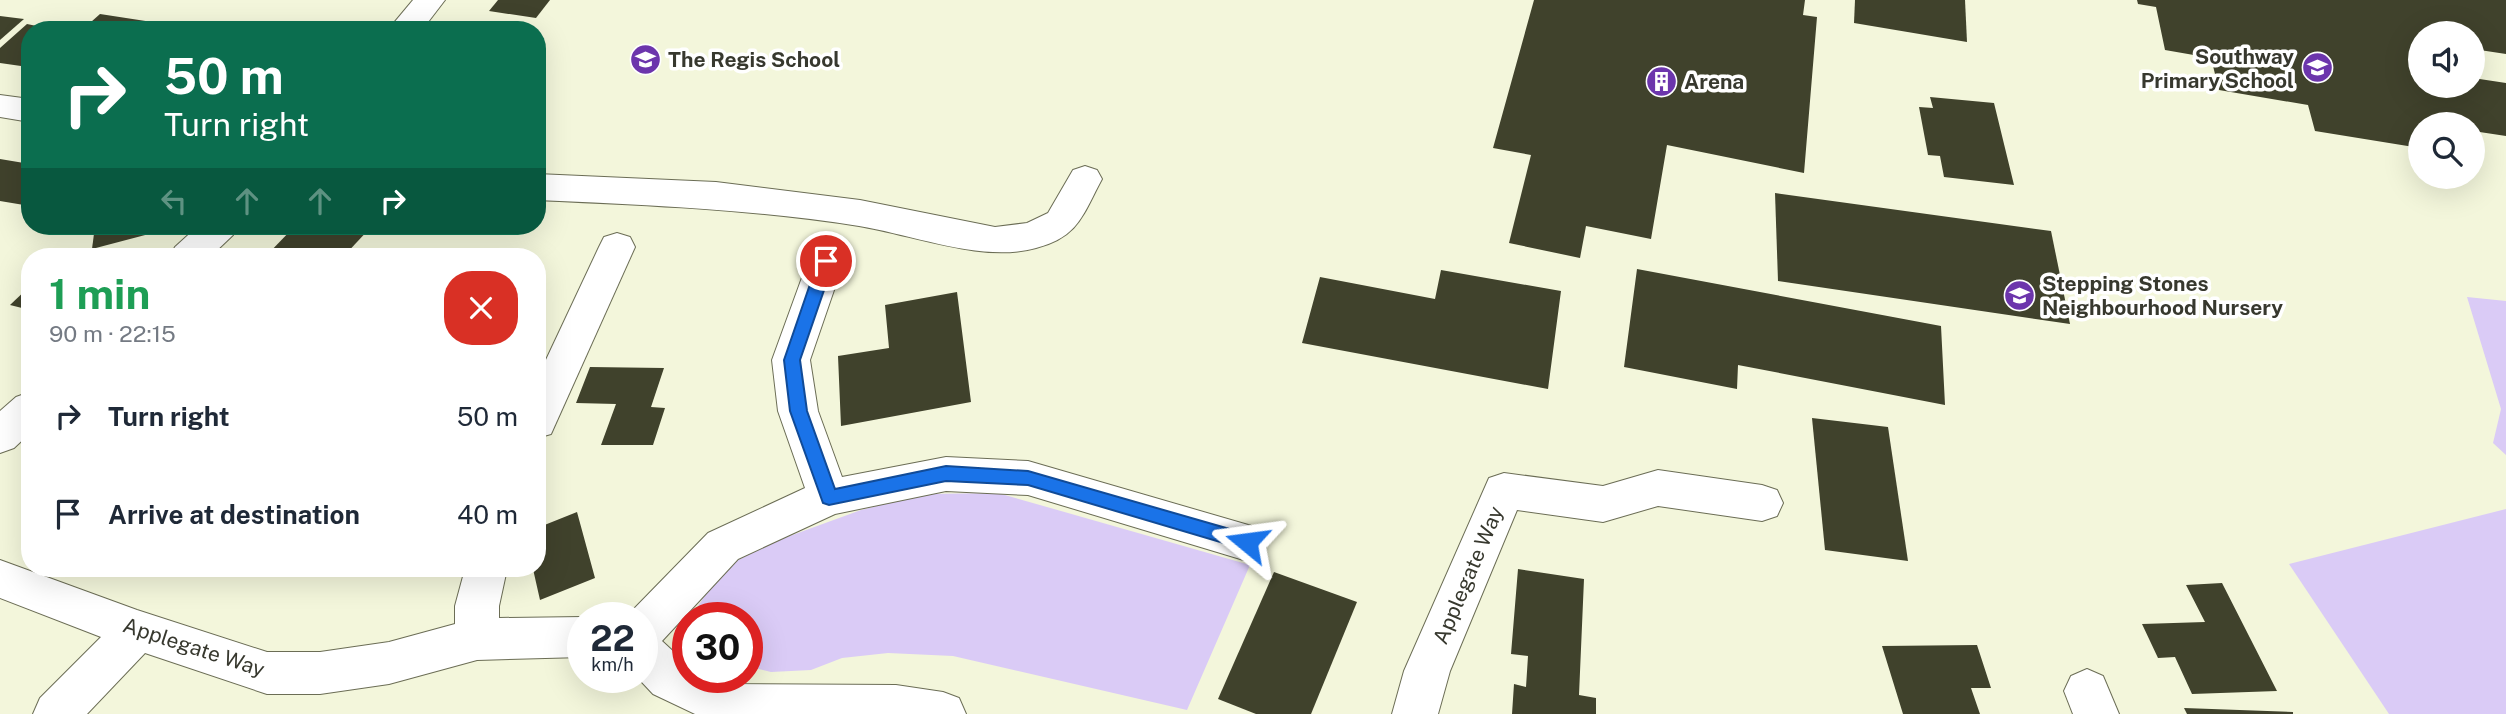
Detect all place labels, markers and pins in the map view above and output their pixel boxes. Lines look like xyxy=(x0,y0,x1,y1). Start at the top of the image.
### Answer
school or university icon: The Regis School xyxy=(628,42,662,76)
place label: Southway Primary School xyxy=(2141,44,2294,93)
place label: The Regis School xyxy=(668,47,840,72)
school or university icon: Southway Primary School xyxy=(2300,51,2334,85)
building icon: Arena xyxy=(1644,64,1678,98)
place label: Arena xyxy=(1684,69,1744,94)
pin xyxy=(796,231,856,291)
place label: Stepping Stones Neighbourhood Nursery xyxy=(2042,271,2283,320)
school or university icon: Stepping Stones Neighbourhood Nursery xyxy=(2002,278,2036,312)

